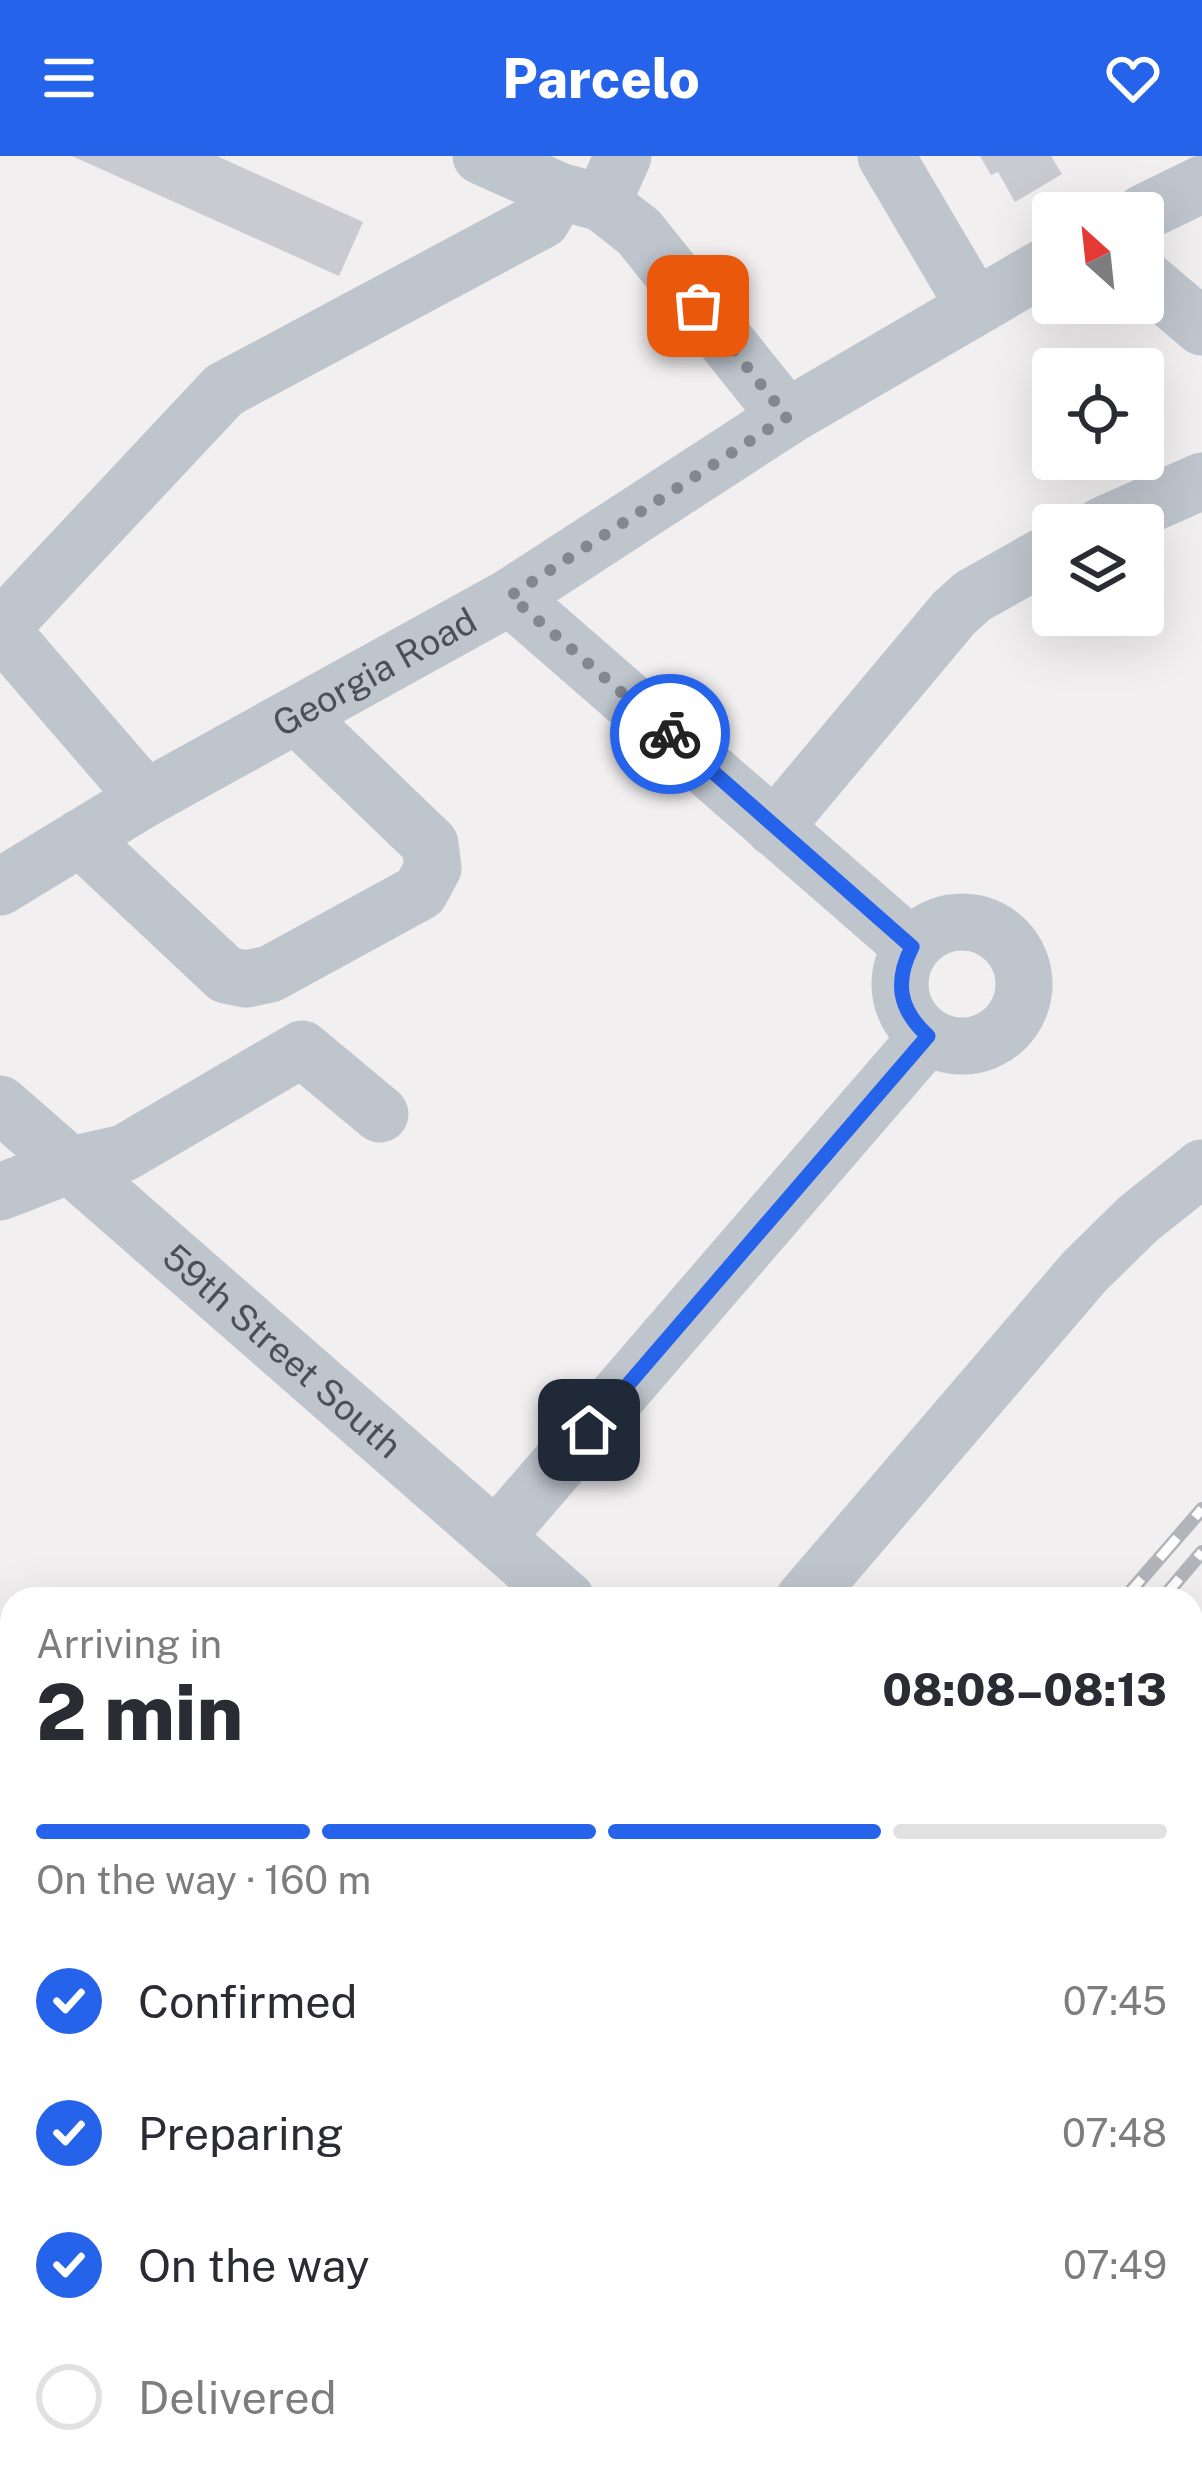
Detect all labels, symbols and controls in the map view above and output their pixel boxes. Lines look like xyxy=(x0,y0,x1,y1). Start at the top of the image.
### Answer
icon: menu xyxy=(36,45,102,111)
icon: heart xyxy=(1100,45,1166,111)
text: Parcelo xyxy=(502,47,700,110)
north arrow xyxy=(1032,192,1164,324)
map controls xyxy=(1032,192,1164,636)
pin xyxy=(647,255,749,357)
icon: bag xyxy=(665,273,731,339)
button: locate xyxy=(1032,348,1164,480)
button: layers xyxy=(1032,504,1164,636)
street label: Georgia Road xyxy=(265,599,484,745)
courier xyxy=(610,674,730,794)
icon: bike xyxy=(637,701,703,767)
street label: 59th Street South xyxy=(154,1235,410,1466)
pin xyxy=(538,1379,640,1481)
icon: home xyxy=(556,1397,622,1463)
text: Arriving in xyxy=(36,1621,222,1667)
text: 08:08–08:13 xyxy=(882,1663,1167,1716)
text: 2 min xyxy=(36,1666,243,1758)
text: On the way · 160 m xyxy=(36,1857,371,1903)
icon: check xyxy=(36,1968,102,2034)
text: Confirmed xyxy=(138,1975,357,2028)
text: 07:45 xyxy=(1063,1978,1167,2024)
icon: check xyxy=(36,2100,102,2166)
text: Preparing xyxy=(138,2107,344,2160)
text: 07:48 xyxy=(1062,2110,1167,2156)
icon: check xyxy=(36,2232,102,2298)
text: On the way xyxy=(138,2239,370,2292)
text: 07:49 xyxy=(1063,2242,1167,2288)
text: Delivered xyxy=(138,2371,337,2424)

